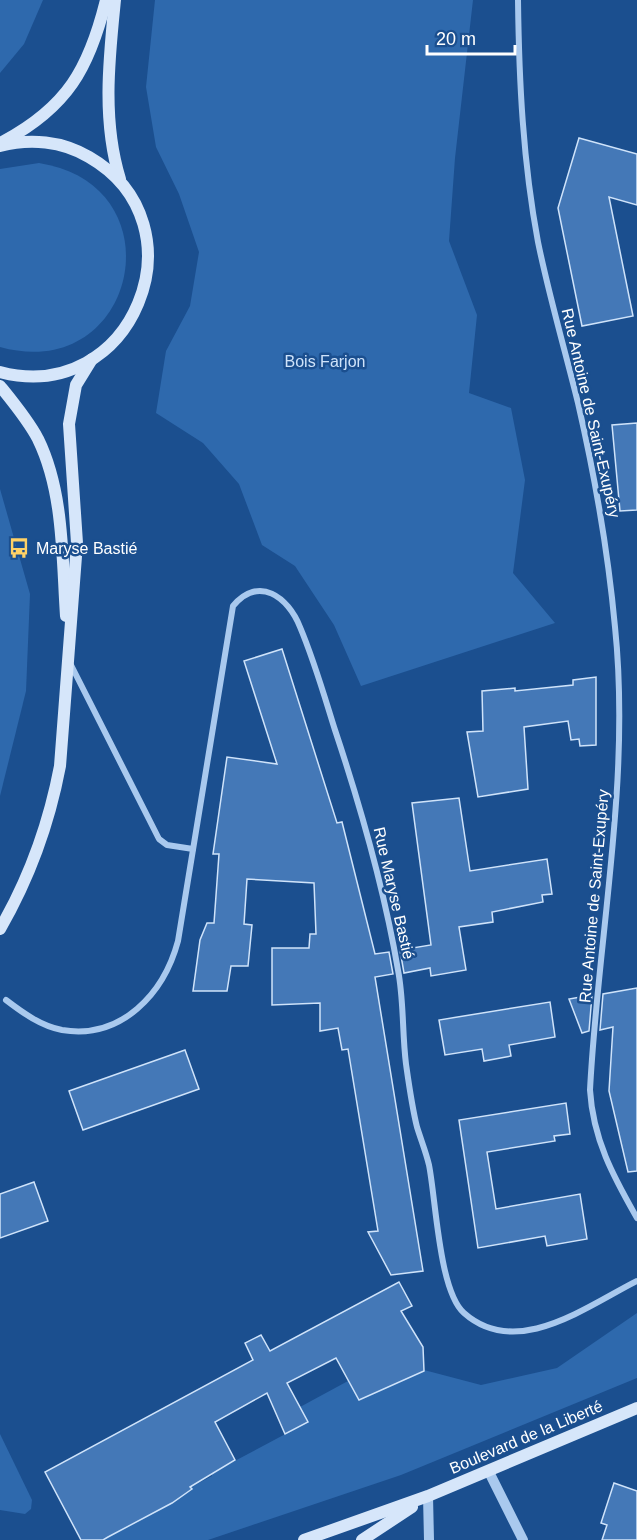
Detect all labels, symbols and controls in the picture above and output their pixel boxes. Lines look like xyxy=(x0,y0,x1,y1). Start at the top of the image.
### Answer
scale bar xyxy=(427,18,516,56)
text: 20 m xyxy=(436,29,476,49)
street label: Rue Antoine de Saint-Exupéry xyxy=(559,307,623,519)
park label: Bois Farjon xyxy=(285,353,365,370)
bus stop icon: Maryse Bastié xyxy=(7,536,31,560)
place label: Maryse Bastié xyxy=(36,540,137,557)
street label: Rue Antoine de Saint-Exupéry xyxy=(576,788,612,1004)
street label: Rue Maryse Bastié xyxy=(371,825,418,961)
street label: Boulevard de la Liberté xyxy=(447,1397,605,1477)

